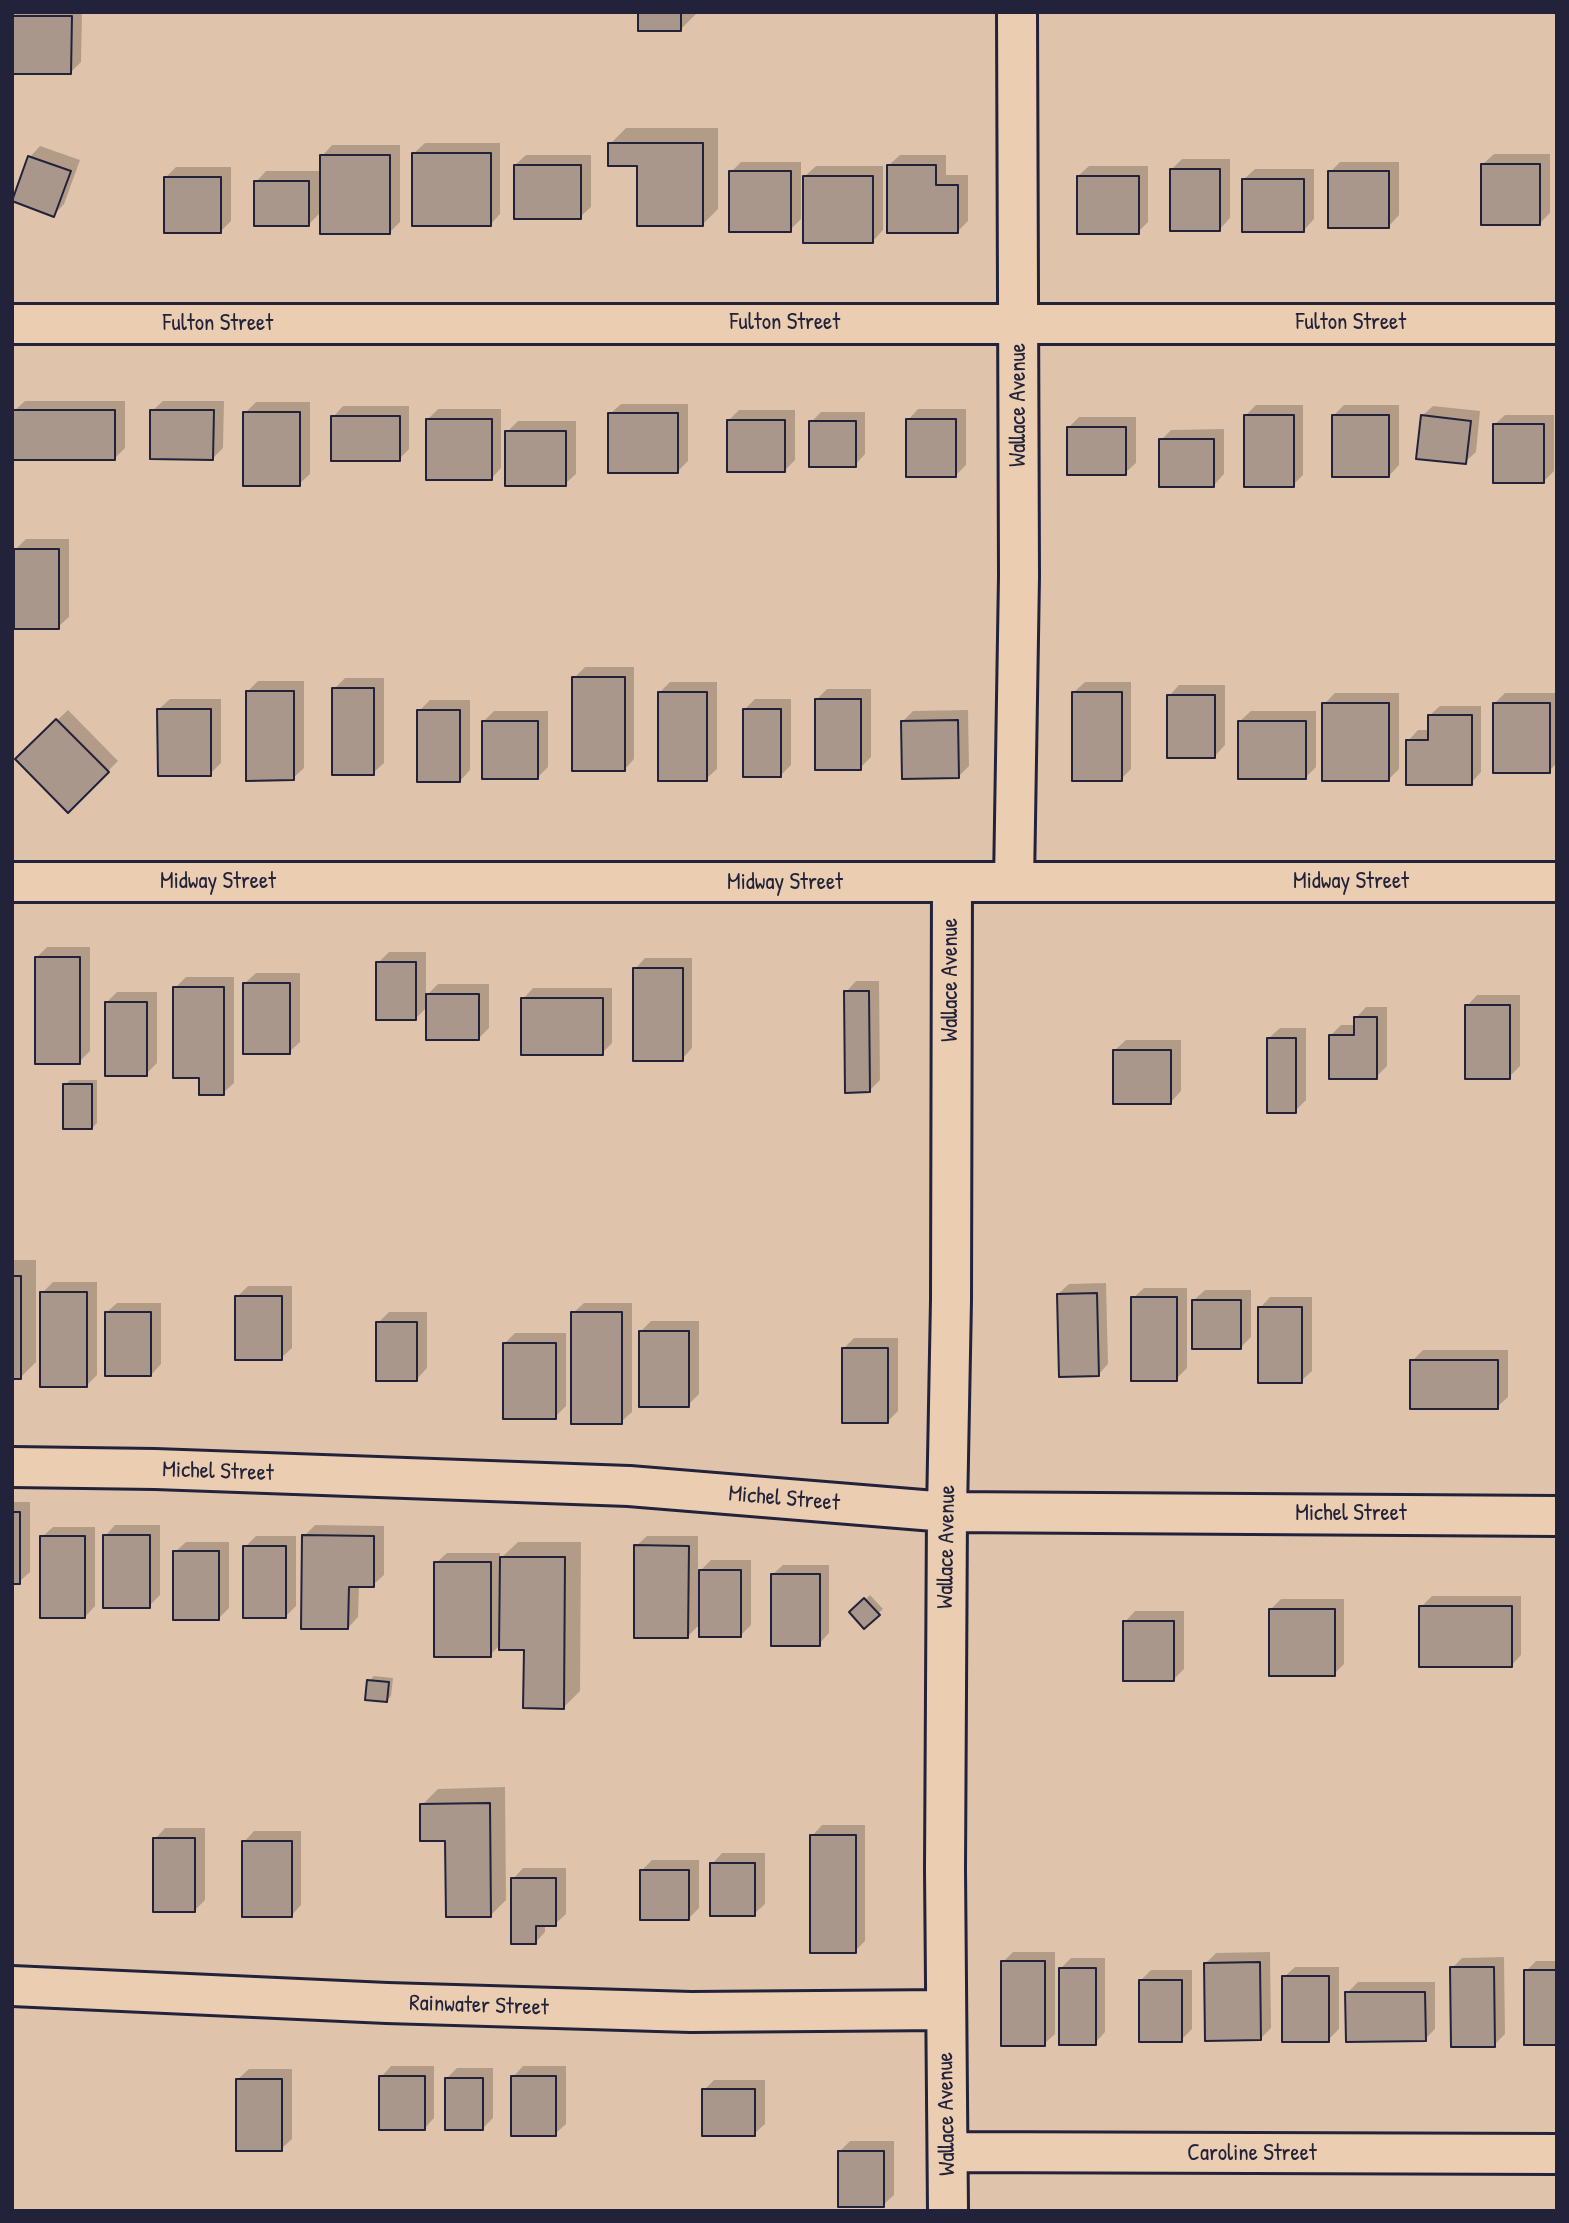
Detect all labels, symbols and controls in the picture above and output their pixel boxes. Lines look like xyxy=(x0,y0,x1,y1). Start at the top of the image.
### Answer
street label: Fulton Street xyxy=(730,309,840,337)
street label: Fulton Street xyxy=(1296,309,1406,337)
street label: Fulton Street xyxy=(163,310,273,338)
street label: Wallace Avenue xyxy=(1005,343,1033,467)
street label: Midway Street xyxy=(160,868,276,896)
street label: Midway Street xyxy=(1293,868,1409,896)
street label: Midway Street xyxy=(727,869,843,897)
street label: Wallace Avenue xyxy=(937,918,965,1042)
street label: Michel Street xyxy=(162,1456,274,1488)
street label: Michel Street xyxy=(727,1480,841,1518)
street label: Wallace Avenue xyxy=(932,1485,962,1609)
street label: Michel Street xyxy=(1295,1500,1407,1528)
street label: Rainwater Street xyxy=(409,1990,549,2022)
street label: Wallace Avenue xyxy=(932,2052,962,2176)
street label: Caroline Street xyxy=(1187,2140,1317,2168)

